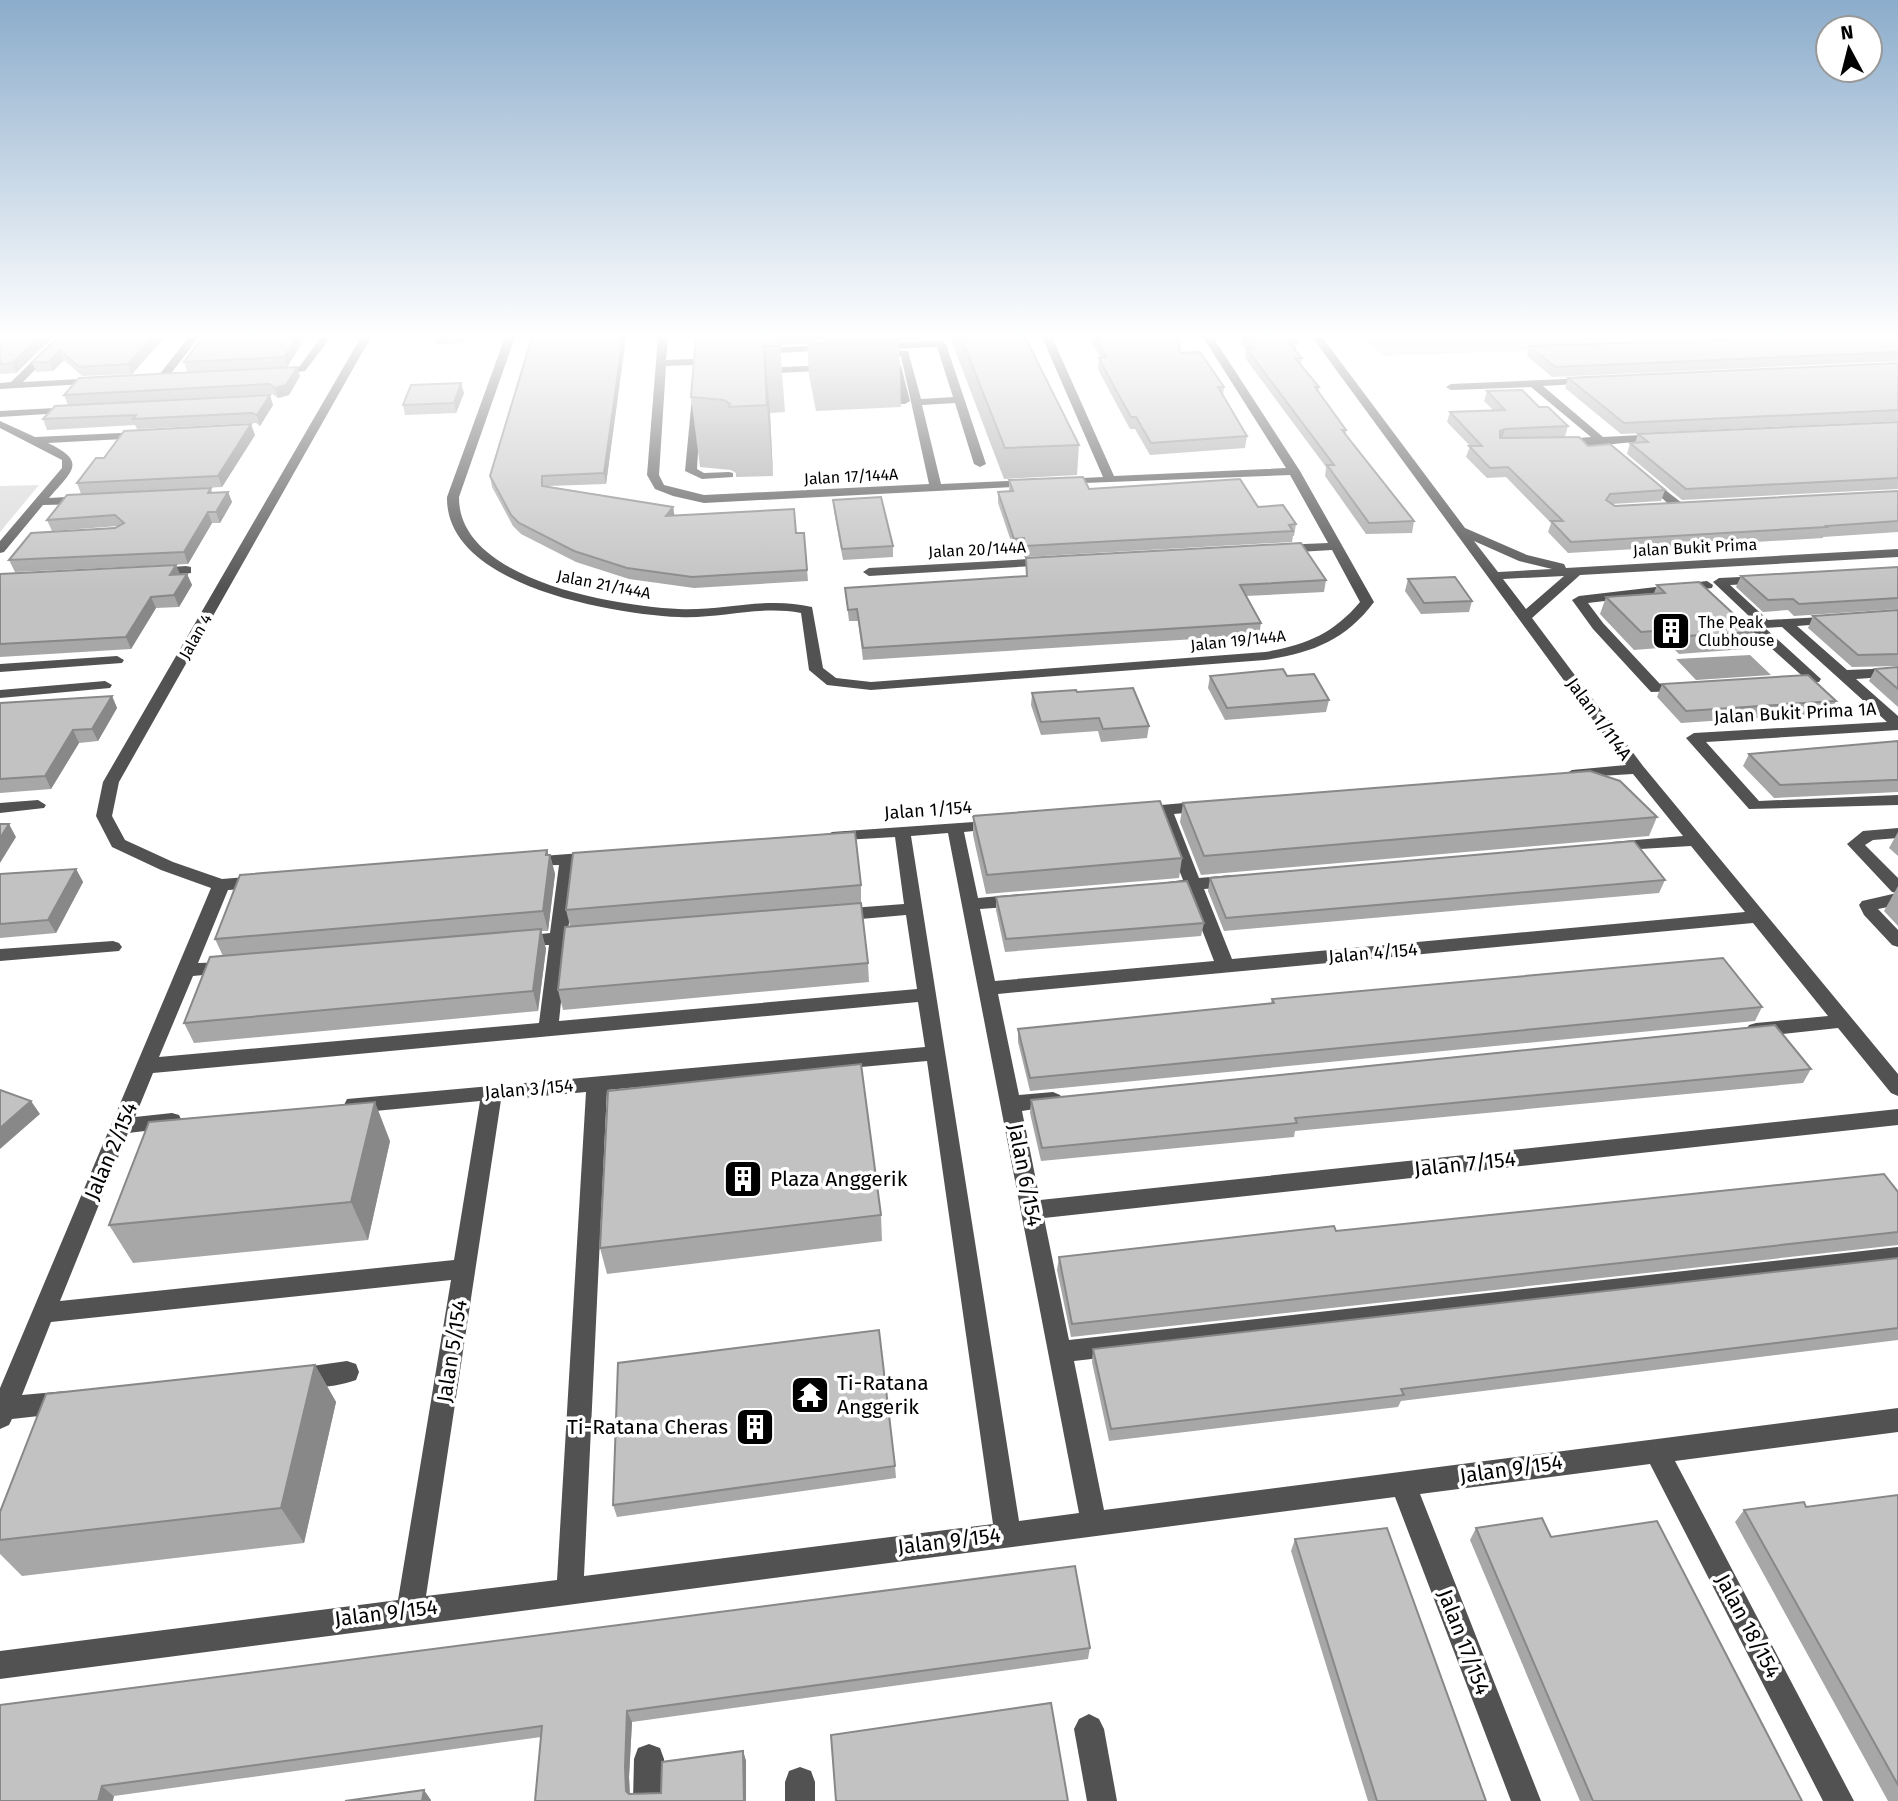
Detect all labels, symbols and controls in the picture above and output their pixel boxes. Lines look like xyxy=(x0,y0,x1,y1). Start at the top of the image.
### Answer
north arrow xyxy=(1814,14,1884,84)
text: N xyxy=(1839,20,1855,45)
street label: Jalan 17/144A xyxy=(803,465,899,488)
street label: Jalan Bukit Prima xyxy=(1633,535,1758,560)
street label: Jalan 20/144A xyxy=(928,537,1027,562)
street label: Jalan 21/144A xyxy=(555,566,653,603)
street label: Jalan 4 xyxy=(175,610,216,662)
building icon: The Peak Clubhouse xyxy=(1650,610,1692,652)
place label: The Peak Clubhouse xyxy=(1698,613,1775,650)
street label: Jalan 19/144A xyxy=(1190,626,1287,655)
street label: Jalan 1/114A xyxy=(1562,673,1637,765)
street label: Jalan Bukit Prima 1A xyxy=(1713,698,1877,728)
street label: Jalan 1/154 xyxy=(883,796,973,824)
street label: Jalan 4/154 xyxy=(1328,938,1419,968)
street label: Jalan 3/154 xyxy=(484,1074,575,1104)
street label: Jalan 2/154 xyxy=(79,1098,143,1204)
street label: Jalan 6/154 xyxy=(1002,1121,1048,1229)
street label: Jalan 7/154 xyxy=(1413,1146,1517,1182)
building icon: Plaza Anggerik xyxy=(722,1158,764,1200)
place label: Plaza Anggerik xyxy=(770,1166,908,1192)
street label: Jalan 5/154 xyxy=(431,1298,473,1404)
place label: Ti-Ratana Anggerik xyxy=(837,1370,929,1420)
temple icon: Ti-Ratana Anggerik xyxy=(789,1374,831,1416)
building icon: Ti-Ratana Cheras xyxy=(734,1406,776,1448)
place label: Ti-Ratana Cheras xyxy=(567,1414,728,1440)
street label: Jalan 9/154 xyxy=(1458,1449,1564,1489)
street label: Jalan 9/154 xyxy=(896,1522,1002,1560)
street label: Jalan 18/154 xyxy=(1710,1570,1786,1682)
street label: Jalan 17/154 xyxy=(1432,1586,1496,1698)
street label: Jalan 9/154 xyxy=(333,1594,439,1632)

